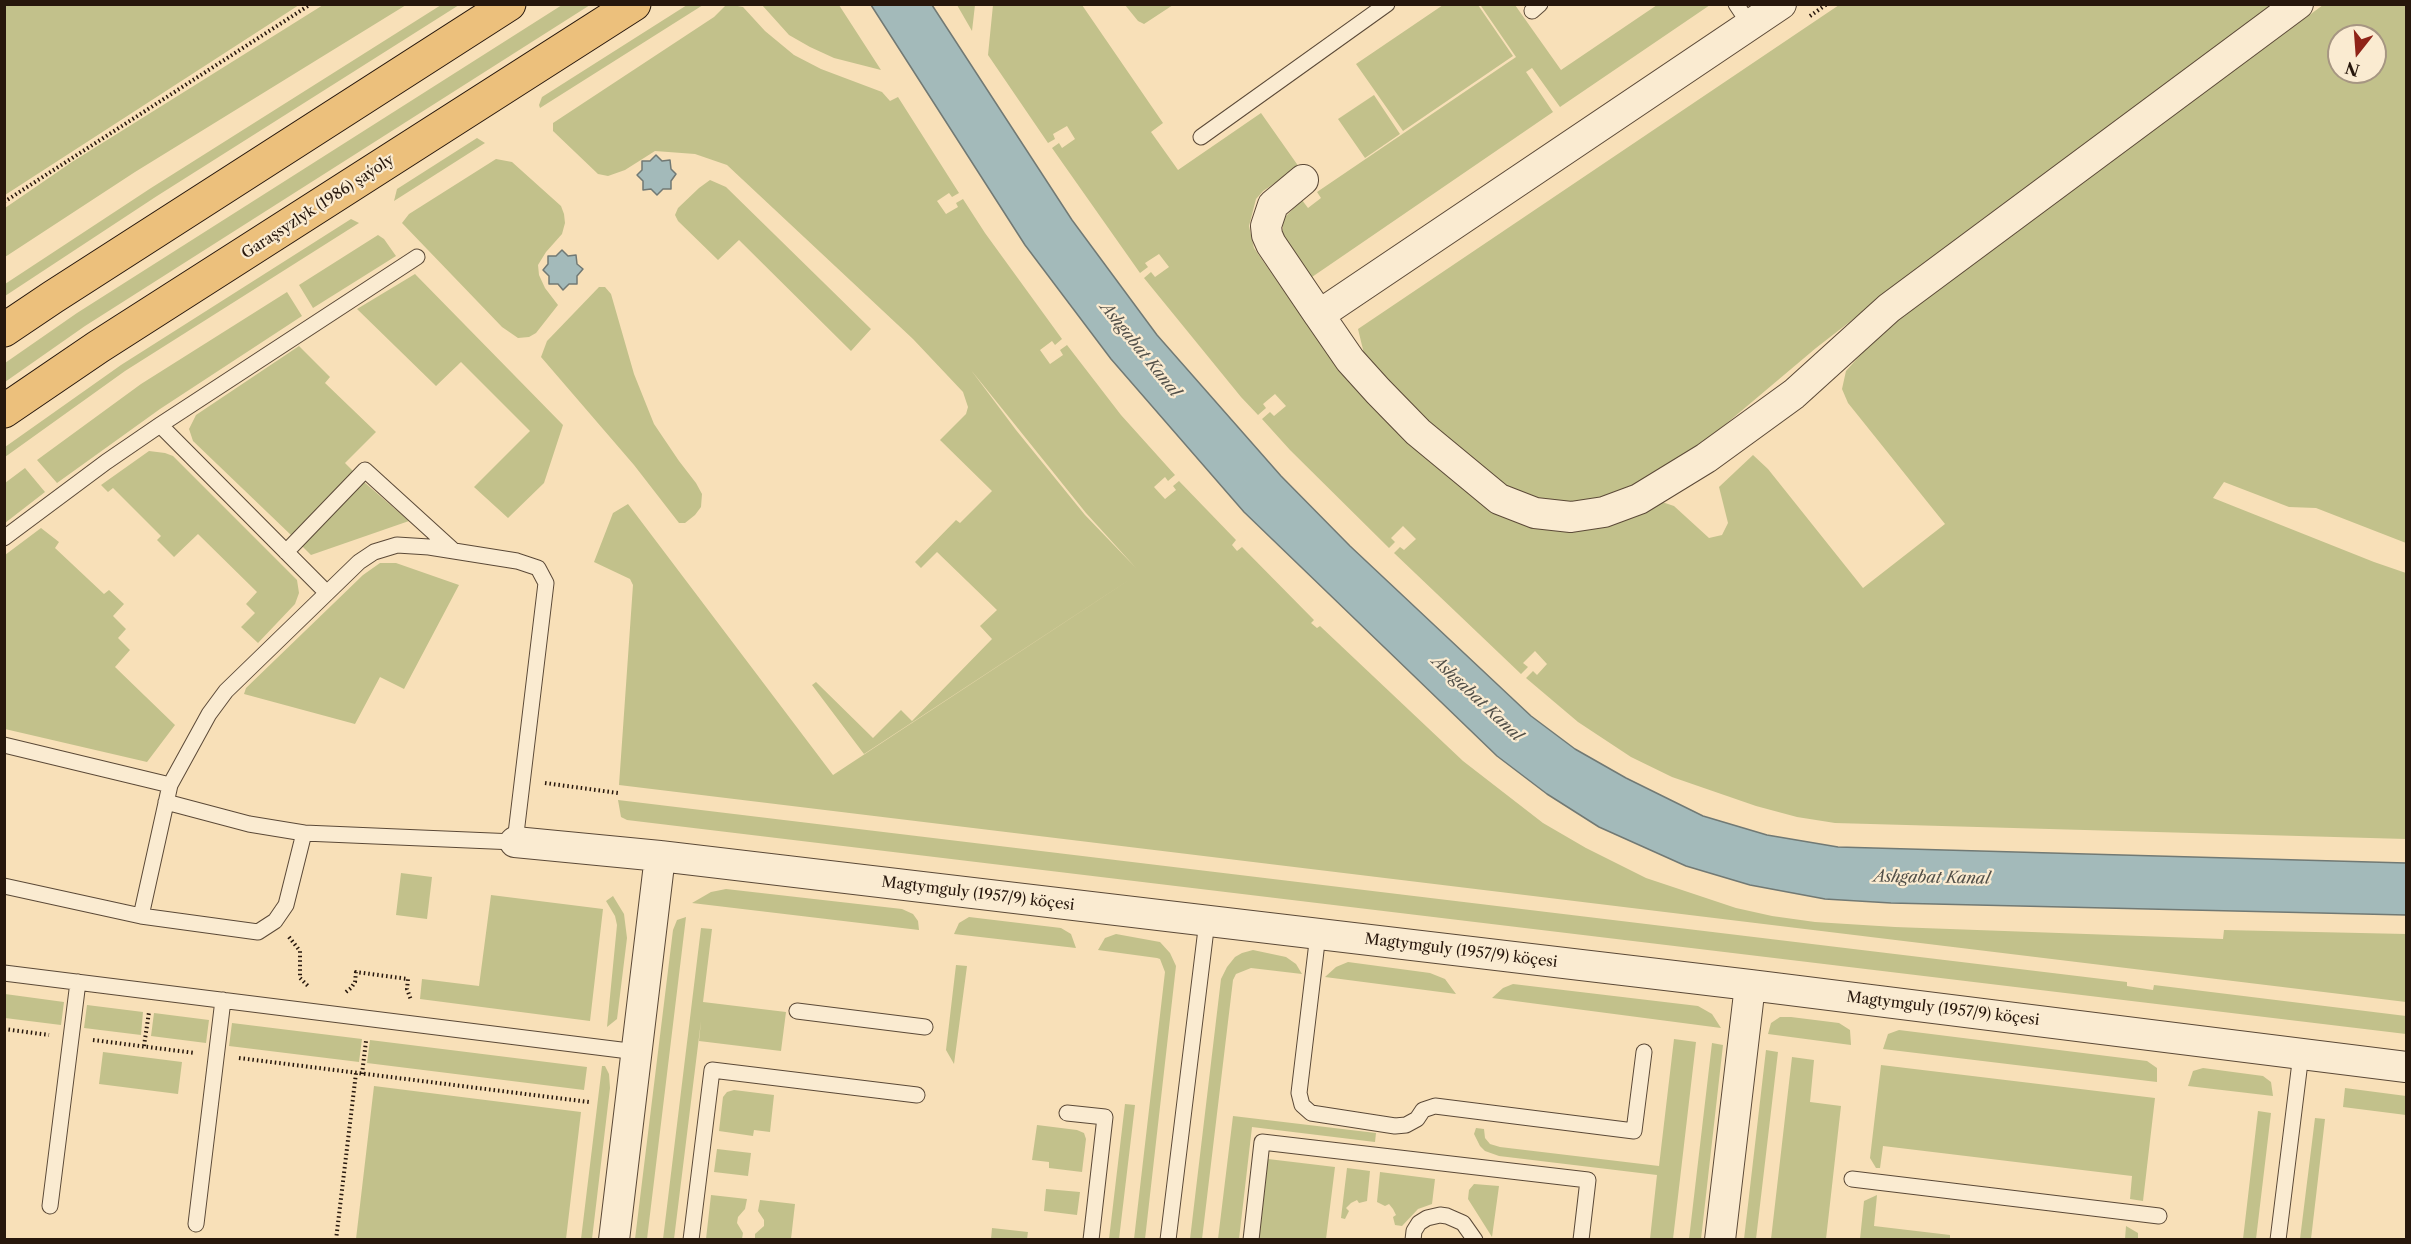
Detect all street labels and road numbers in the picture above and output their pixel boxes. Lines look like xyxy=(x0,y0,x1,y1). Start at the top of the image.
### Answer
street label: Garaşsyzlyk (1986) şaýoly xyxy=(238,151,398,263)
street label: Magtymguly (1957/9) köçesi xyxy=(880,873,1076,915)
street label: Magtymguly (1957/9) köçesi xyxy=(1363,930,1559,972)
street label: Magtymguly (1957/9) köçesi xyxy=(1845,988,2041,1030)

